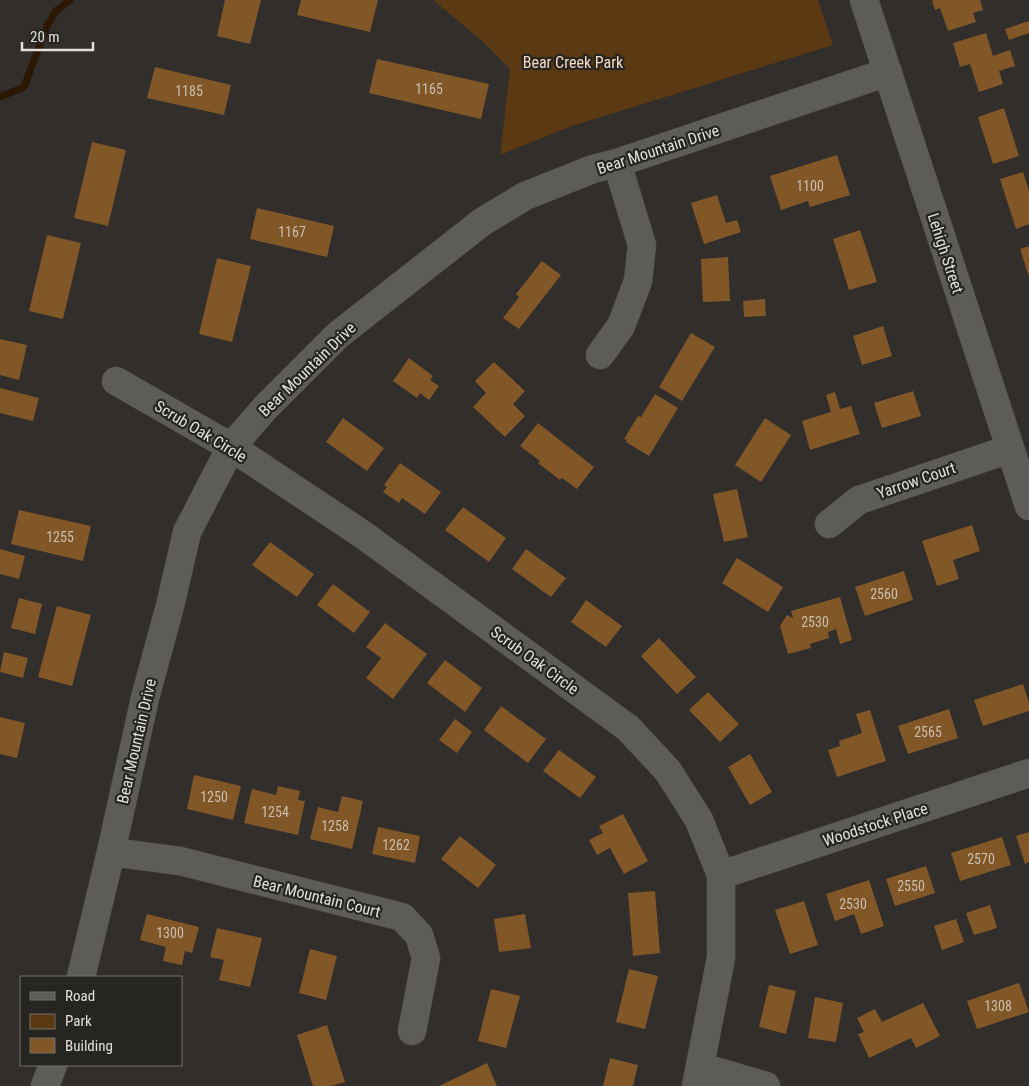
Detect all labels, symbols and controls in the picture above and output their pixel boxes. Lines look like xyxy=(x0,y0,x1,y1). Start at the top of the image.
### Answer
scale bar xyxy=(22,20,94,52)
text: 20 m xyxy=(30,28,60,46)
park label: Bear Creek Park xyxy=(523,53,624,72)
house number: 1165 xyxy=(415,81,443,97)
house number: 1185 xyxy=(175,83,203,99)
street label: Bear Mountain Drive xyxy=(595,121,722,178)
house number: 1100 xyxy=(796,178,824,194)
street label: Lehigh Street xyxy=(924,211,968,296)
house number: 1167 xyxy=(278,224,306,240)
street label: Bear Mountain Drive xyxy=(255,318,360,420)
street label: Scrub Oak Circle xyxy=(151,396,250,466)
street label: Yarrow Court xyxy=(874,458,958,503)
house number: 1255 xyxy=(46,529,74,545)
house number: 2560 xyxy=(870,586,898,602)
house number: 2530 xyxy=(801,614,829,630)
street label: Scrub Oak Circle xyxy=(487,622,582,699)
street label: Bear Mountain Drive xyxy=(113,677,160,805)
house number: 2565 xyxy=(914,724,942,740)
house number: 1250 xyxy=(200,789,228,805)
street label: Woodstock Place xyxy=(820,799,930,850)
house number: 1254 xyxy=(261,804,289,820)
house number: 1258 xyxy=(321,818,349,834)
house number: 1262 xyxy=(382,837,410,853)
house number: 2570 xyxy=(967,851,995,867)
street label: Bear Mountain Court xyxy=(251,871,383,922)
house number: 2550 xyxy=(897,878,925,894)
house number: 2530 xyxy=(839,896,867,912)
house number: 1300 xyxy=(156,925,184,941)
legend xyxy=(20,976,182,1066)
text: Road xyxy=(65,987,95,1005)
house number: 1308 xyxy=(984,998,1012,1014)
text: Park xyxy=(65,1012,92,1030)
text: Building xyxy=(65,1037,113,1055)

